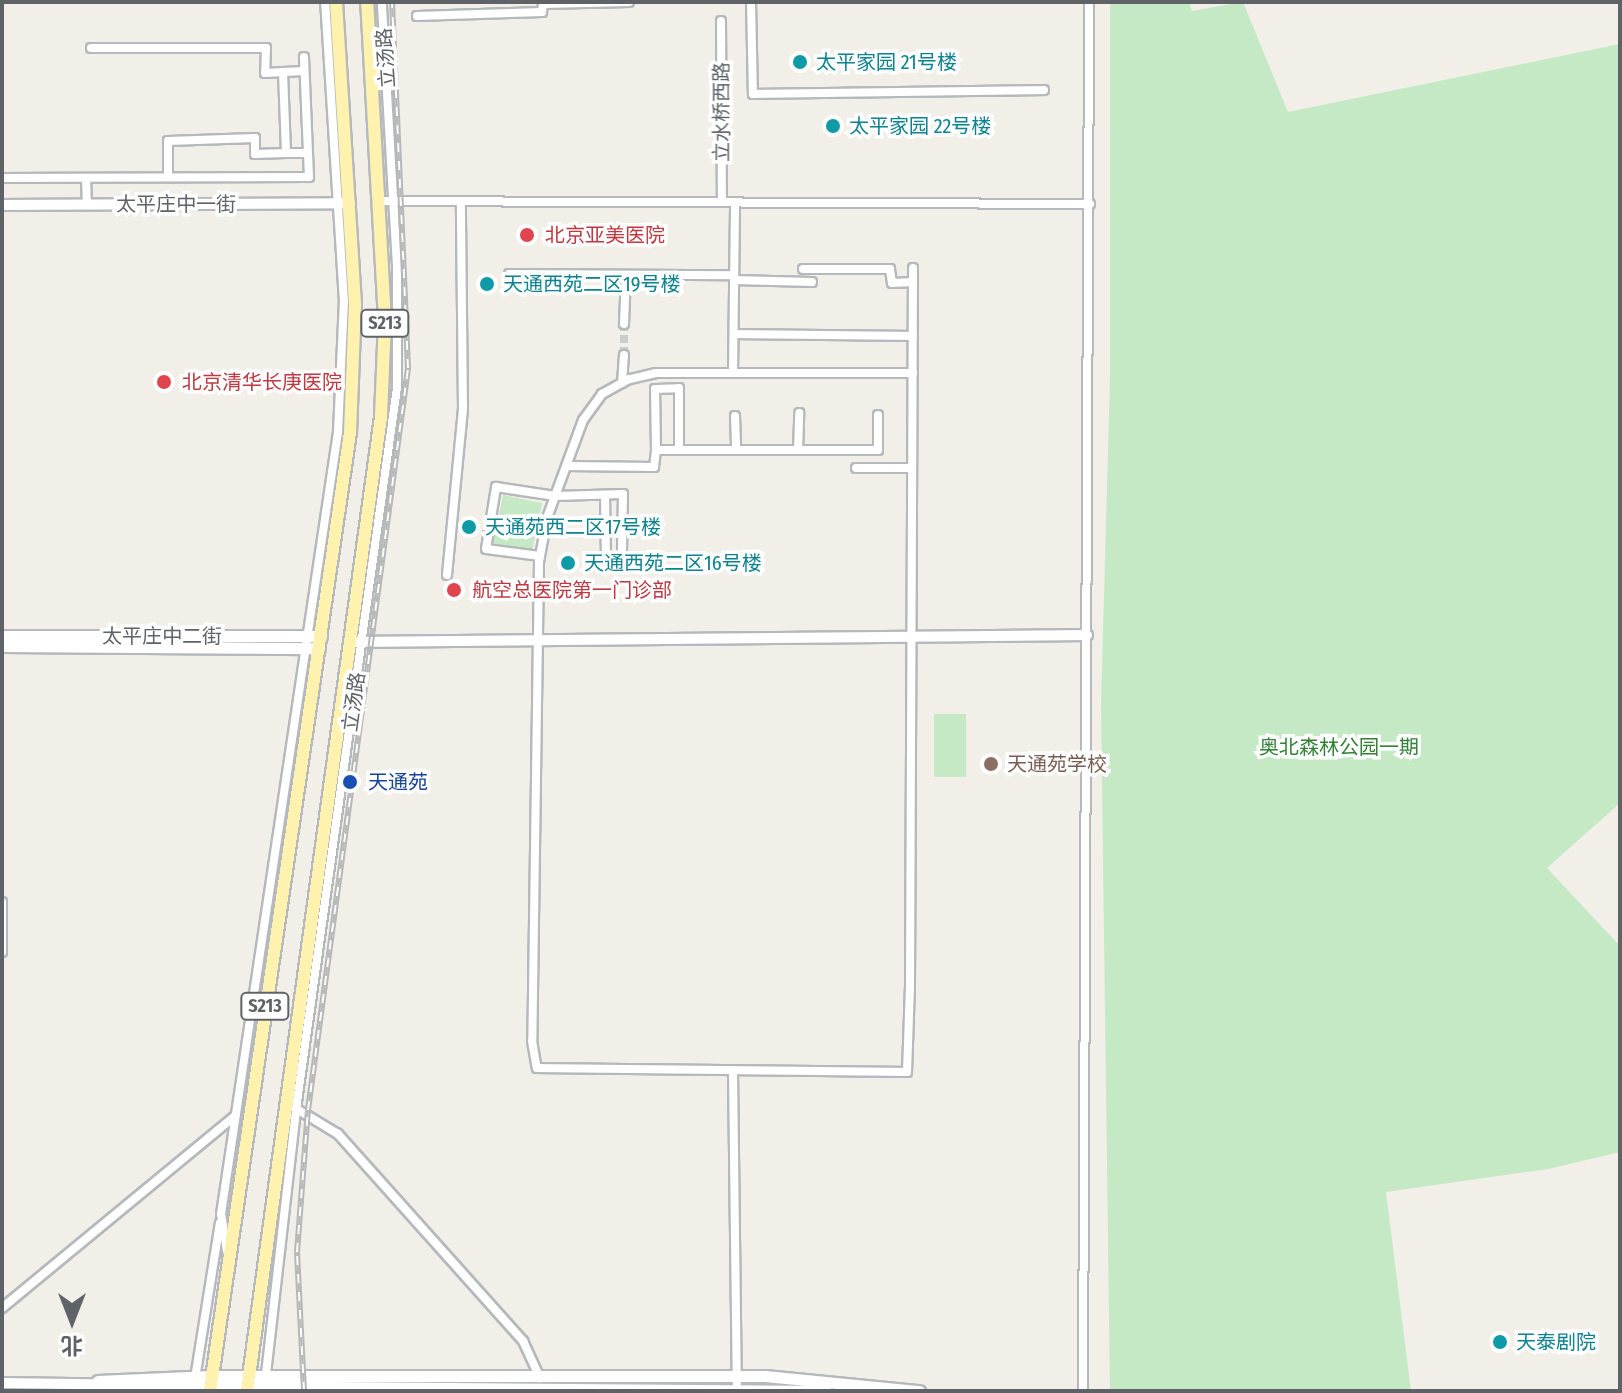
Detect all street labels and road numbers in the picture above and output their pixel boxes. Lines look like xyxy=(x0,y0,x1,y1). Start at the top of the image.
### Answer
street label: 立汤路 xyxy=(372,27,400,89)
street label: 立水桥西路 xyxy=(710,62,734,162)
street label: 太平庄中一街 xyxy=(116,192,236,216)
road number: S213 xyxy=(359,309,411,337)
street label: 太平庄中二街 xyxy=(102,624,222,648)
street label: 立汤路 xyxy=(338,671,370,733)
road number: S213 xyxy=(239,992,291,1020)

